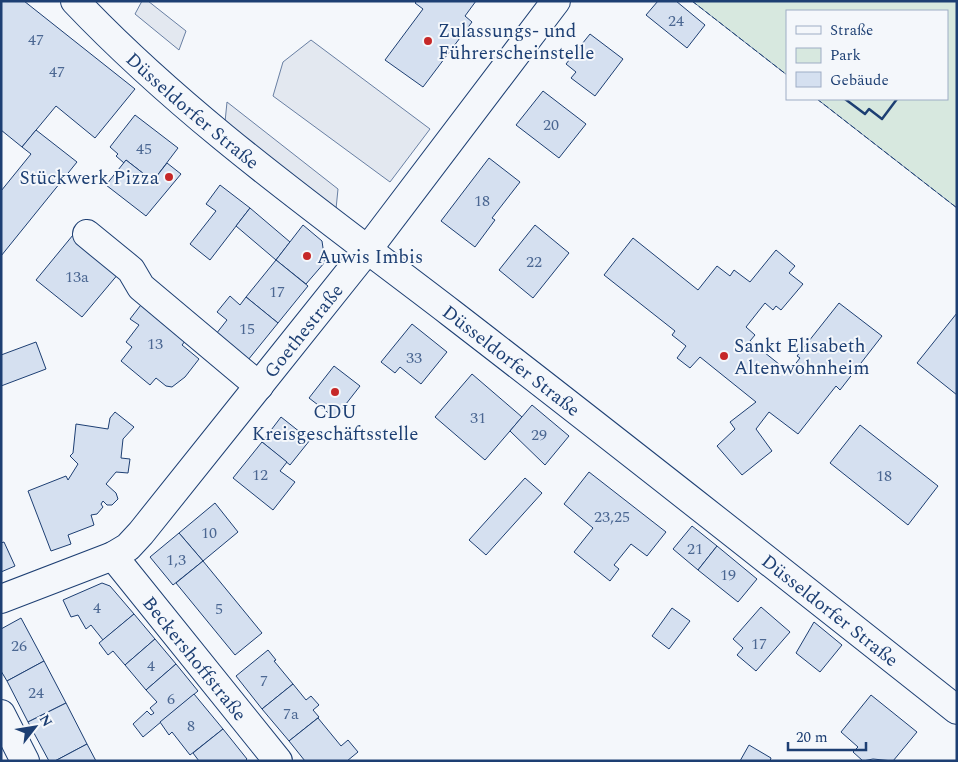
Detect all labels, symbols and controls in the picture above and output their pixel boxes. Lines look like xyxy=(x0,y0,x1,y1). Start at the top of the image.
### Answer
house number: 24 xyxy=(668,9,684,33)
legend xyxy=(786,10,948,100)
place label: Zulassungs- und Führerscheinstelle xyxy=(438,17,594,68)
text: Straße xyxy=(830,19,873,42)
house number: 47 xyxy=(28,28,44,52)
marker: Zulassungs- und Führerscheinstelle xyxy=(422,35,434,47)
text: Park xyxy=(830,44,861,67)
street label: Düsseldorfer Straße xyxy=(119,46,265,177)
house number: 47 xyxy=(49,60,65,84)
text: Gebäude xyxy=(830,69,889,92)
house number: 20 xyxy=(543,113,559,137)
house number: 45 xyxy=(136,137,152,161)
place label: Stückwerk Pizza xyxy=(20,164,160,193)
marker: Stückwerk Pizza xyxy=(163,171,175,183)
house number: 18 xyxy=(474,189,490,213)
place label: Auwis Imbis xyxy=(317,243,423,272)
marker: Auwis Imbis xyxy=(301,250,313,262)
house number: 22 xyxy=(526,250,542,274)
house number: 13a xyxy=(65,265,89,289)
street label: Goethestraße xyxy=(257,278,351,385)
house number: 17 xyxy=(269,280,285,304)
street label: Düsseldorfer Straße xyxy=(436,298,586,424)
house number: 15 xyxy=(239,317,255,341)
house number: 13 xyxy=(147,332,163,356)
place label: Sankt Elisabeth Altenwohnheim xyxy=(734,332,870,383)
house number: 33 xyxy=(406,346,422,370)
marker: Sankt Elisabeth Altenwohnheim xyxy=(718,350,730,362)
marker: CDU Kreisgeschäftsstelle xyxy=(329,386,341,398)
place label: CDU Kreisgeschäftsstelle xyxy=(252,398,418,449)
house number: 31 xyxy=(470,406,486,430)
house number: 29 xyxy=(531,423,547,447)
house number: 12 xyxy=(252,463,268,487)
house number: 18 xyxy=(876,464,892,488)
house number: 23,25 xyxy=(594,505,630,529)
house number: 10 xyxy=(201,521,217,545)
house number: 21 xyxy=(687,537,703,561)
house number: 1,3 xyxy=(166,548,186,572)
street label: Düsseldorfer Straße xyxy=(755,548,904,675)
house number: 19 xyxy=(720,563,736,587)
street label: Beckershoffstraße xyxy=(135,590,253,728)
house number: 4 xyxy=(93,596,101,620)
house number: 5 xyxy=(215,597,223,621)
house number: 17 xyxy=(751,632,767,656)
house number: 26 xyxy=(11,634,27,658)
house number: 4 xyxy=(147,654,155,678)
house number: 7 xyxy=(260,669,268,693)
house number: 24 xyxy=(28,681,44,705)
house number: 6 xyxy=(167,687,175,711)
north arrow xyxy=(10,702,60,752)
house number: 7a xyxy=(283,702,299,726)
text: N xyxy=(34,710,58,731)
house number: 8 xyxy=(187,714,195,738)
scale bar xyxy=(788,720,866,752)
text: 20 m xyxy=(796,726,828,749)

